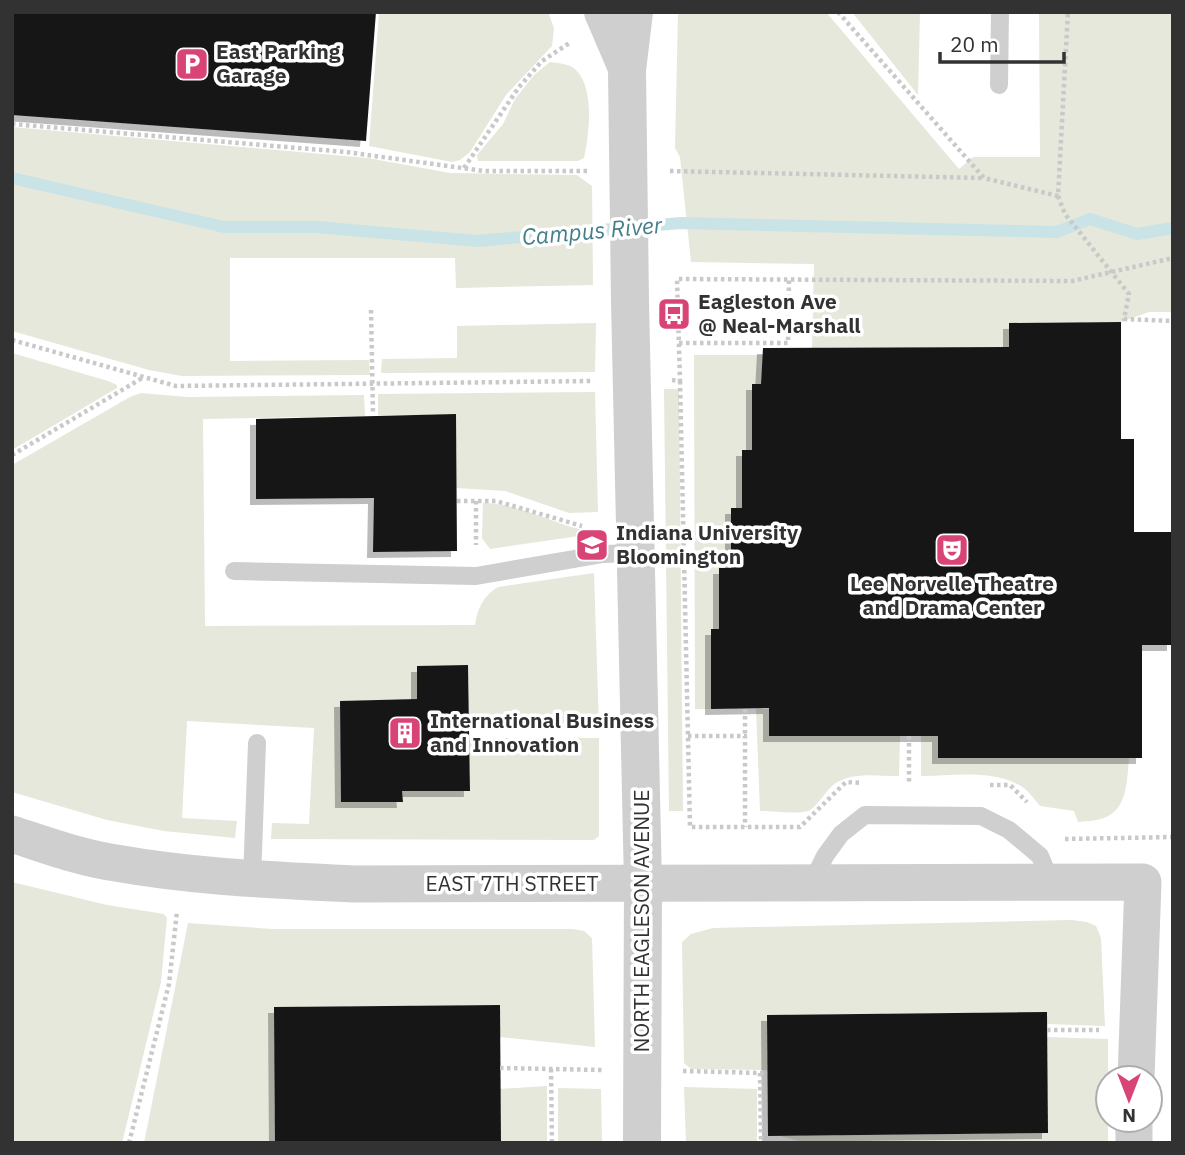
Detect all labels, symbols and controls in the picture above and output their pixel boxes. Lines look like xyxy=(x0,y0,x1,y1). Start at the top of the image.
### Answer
scale bar xyxy=(940,21,1064,65)
text: 20 m xyxy=(950,30,999,58)
place label: East Parking Garage xyxy=(216,37,341,89)
parking icon: East Parking Garage xyxy=(173,45,211,83)
water label: Campus River xyxy=(521,209,664,251)
place label: Eagleston Ave @ Neal-Marshall xyxy=(698,287,861,339)
bus stop icon: Eagleston Ave @ Neal-Marshall xyxy=(655,295,693,333)
place label: Indiana University Bloomington xyxy=(616,518,799,570)
school or university icon: Indiana University Bloomington xyxy=(573,526,611,564)
theatre icon: Lee Norvelle Theatre and Drama Center xyxy=(933,531,971,569)
place label: Lee Norvelle Theatre and Drama Center xyxy=(850,569,1054,621)
place label: International Business and Innovation xyxy=(430,706,654,758)
building icon: International Business and Innovation xyxy=(386,714,424,752)
street label: NORTH EAGLESON AVENUE xyxy=(627,789,655,1053)
street label: EAST 7TH STREET xyxy=(426,869,598,897)
north arrow xyxy=(1094,1064,1164,1134)
text: N xyxy=(1122,1104,1136,1128)

